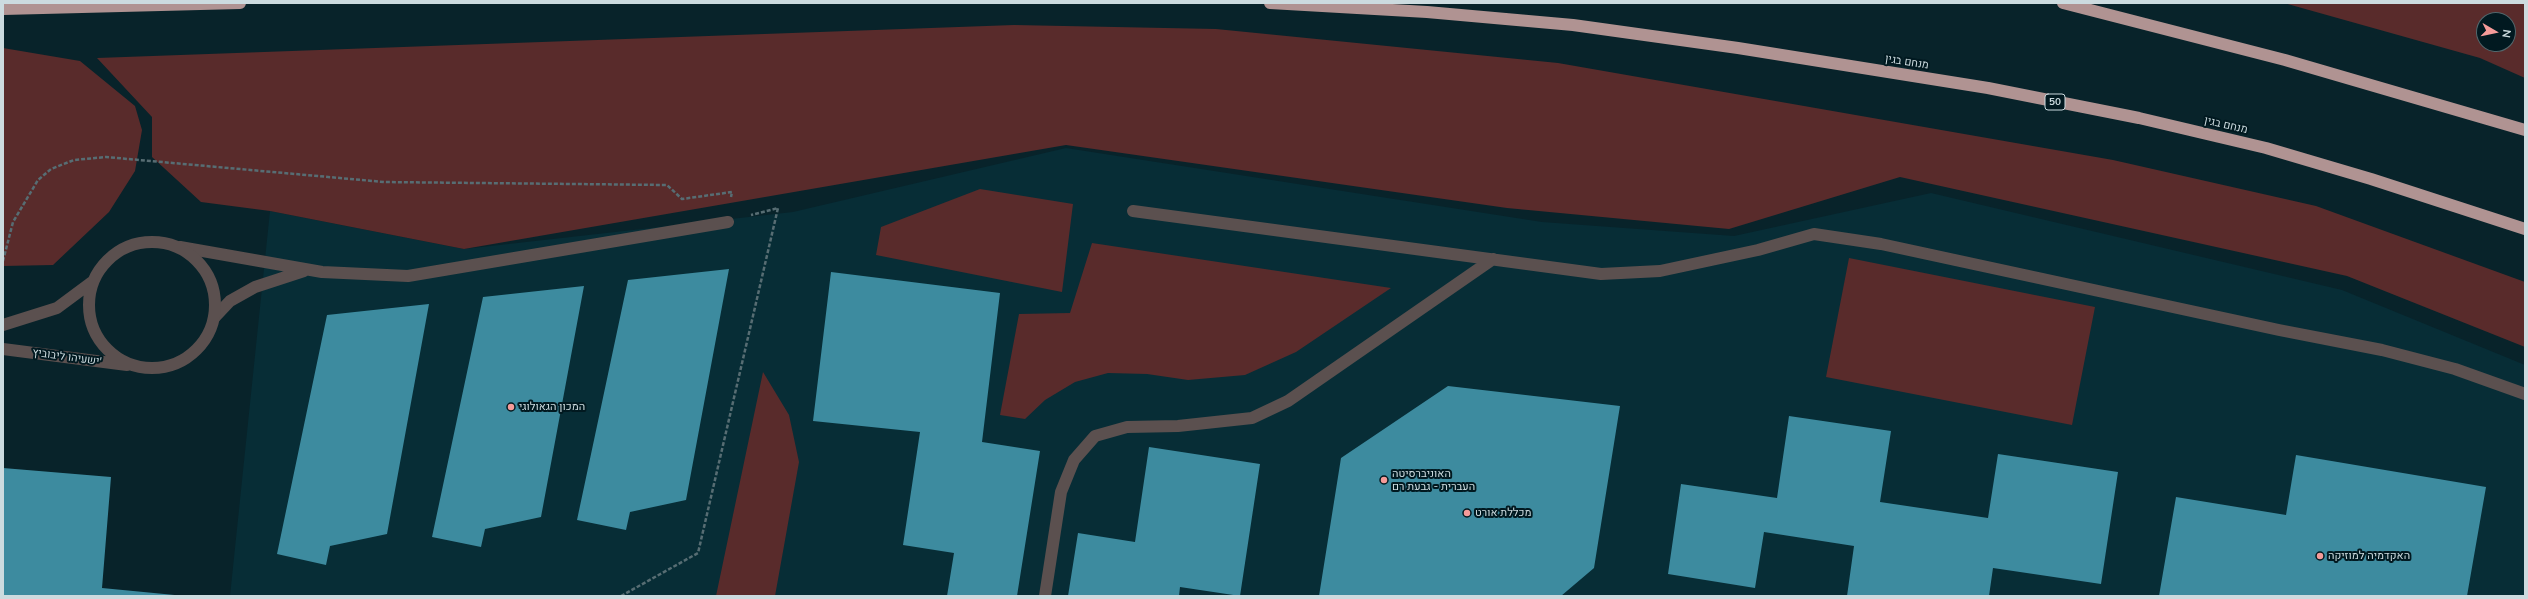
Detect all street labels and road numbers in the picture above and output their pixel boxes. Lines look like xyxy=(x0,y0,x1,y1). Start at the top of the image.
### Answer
street label: מנחם בגין xyxy=(1884,52,1930,72)
road number: 50 xyxy=(2045,94,2065,110)
street label: מנחם בגין xyxy=(2203,114,2249,136)
street label: ישעיהו ליבוביץ' xyxy=(32,346,102,368)

